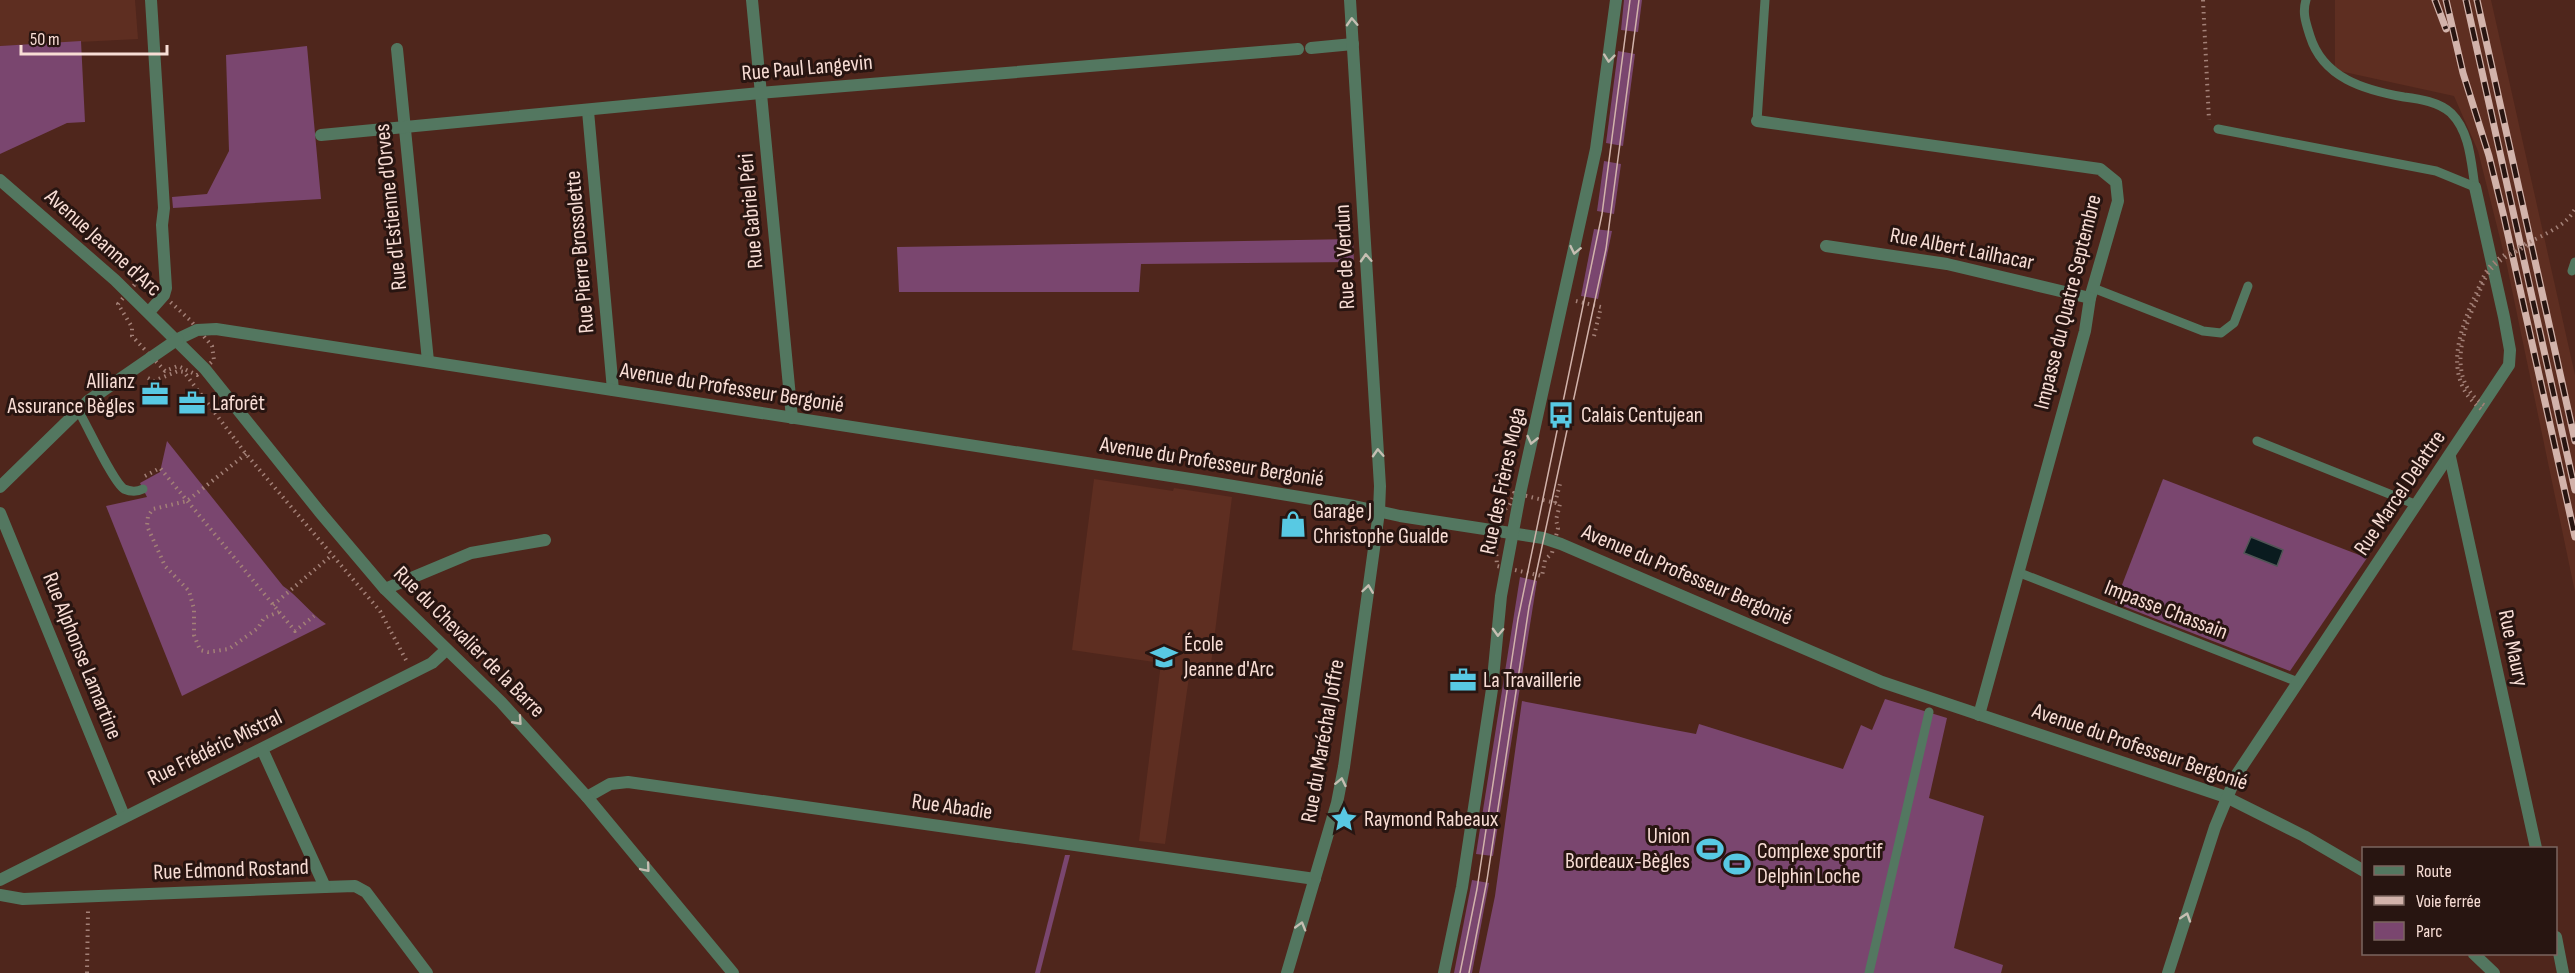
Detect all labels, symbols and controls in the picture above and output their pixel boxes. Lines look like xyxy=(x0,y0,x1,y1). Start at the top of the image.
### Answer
one-way arrow xyxy=(1345,17,1358,26)
scale bar xyxy=(21,18,166,56)
text: 50 m xyxy=(30,29,60,50)
street label: Rue Paul Langevin xyxy=(740,49,874,87)
one-way arrow xyxy=(1603,54,1616,63)
street label: Rue d'Estienne d'Orves xyxy=(369,122,413,292)
street label: Rue Gabriel Péri xyxy=(733,152,769,270)
street label: Rue Pierre Brossolette xyxy=(559,170,601,334)
street label: Avenue Jeanne d'Arc xyxy=(38,183,167,302)
street label: Impasse du Quatre Septembre xyxy=(2028,192,2108,412)
street label: Rue de Verdun xyxy=(1329,204,1361,310)
street label: Rue Albert Lailhacar xyxy=(1888,222,2036,276)
one-way arrow xyxy=(1569,245,1582,255)
one-way arrow xyxy=(1360,254,1373,263)
street label: Avenue du Professeur Bergonié xyxy=(617,357,846,419)
place label: Allianz Assurance Bègles xyxy=(7,368,135,420)
office icon: Allianz Assurance Bègles xyxy=(140,379,170,409)
office icon: Laforêt xyxy=(177,388,207,418)
place label: Laforêt xyxy=(212,390,265,417)
bus stop icon: Calais Centujean xyxy=(1546,400,1576,430)
place label: Calais Centujean xyxy=(1581,402,1703,429)
street label: Rue des Frères Moga xyxy=(1474,405,1532,557)
street label: Rue Marcel Delattre xyxy=(2348,425,2452,561)
street label: Avenue du Professeur Bergonié xyxy=(1097,431,1326,493)
one-way arrow xyxy=(1527,435,1540,445)
one-way arrow xyxy=(1372,449,1385,458)
place label: Garage J Christophe Gualde xyxy=(1313,498,1449,550)
shop icon: Garage J Christophe Gualde xyxy=(1278,509,1308,539)
street label: Avenue du Professeur Bergonié xyxy=(1577,518,1796,632)
street label: Rue du Chevalier de la Barre xyxy=(388,561,550,723)
street label: Rue Alphonse Lamartine xyxy=(36,569,128,743)
street label: Impasse Chassain xyxy=(2100,574,2232,646)
one-way arrow xyxy=(1362,585,1374,594)
street label: Rue Maury xyxy=(2492,607,2534,689)
one-way arrow xyxy=(1492,627,1505,636)
place label: École Jeanne d'Arc xyxy=(1183,631,1274,683)
school or university icon: École Jeanne d'Arc xyxy=(1149,642,1179,672)
street label: Rue du Maréchal Joffre xyxy=(1295,657,1351,825)
office icon: La Travaillerie xyxy=(1448,665,1478,695)
place label: La Travaillerie xyxy=(1483,667,1582,694)
street label: Avenue du Professeur Bergonié xyxy=(2028,697,2251,797)
street label: Rue Frédéric Mistral xyxy=(144,704,286,792)
one-way arrow xyxy=(511,714,522,724)
one-way arrow xyxy=(1334,778,1347,788)
street label: Rue Abadie xyxy=(910,788,994,826)
place icon: Raymond Rabeaux xyxy=(1329,804,1359,834)
place label: Raymond Rabeaux xyxy=(1364,806,1499,833)
place label: Union Bordeaux-Bègles xyxy=(1565,823,1690,875)
sports icon: Union Bordeaux-Bègles xyxy=(1695,834,1725,864)
place label: Complexe sportif Delphin Loche xyxy=(1757,838,1883,890)
legend xyxy=(2362,847,2557,955)
sports icon: Complexe sportif Delphin Loche xyxy=(1722,849,1752,879)
street label: Rue Edmond Rostand xyxy=(153,854,309,886)
one-way arrow xyxy=(639,861,650,872)
text: Route xyxy=(2416,861,2452,882)
text: Voie ferrée xyxy=(2416,891,2481,912)
one-way arrow xyxy=(2179,912,2192,923)
one-way arrow xyxy=(1294,921,1306,932)
text: Parc xyxy=(2416,921,2442,942)

